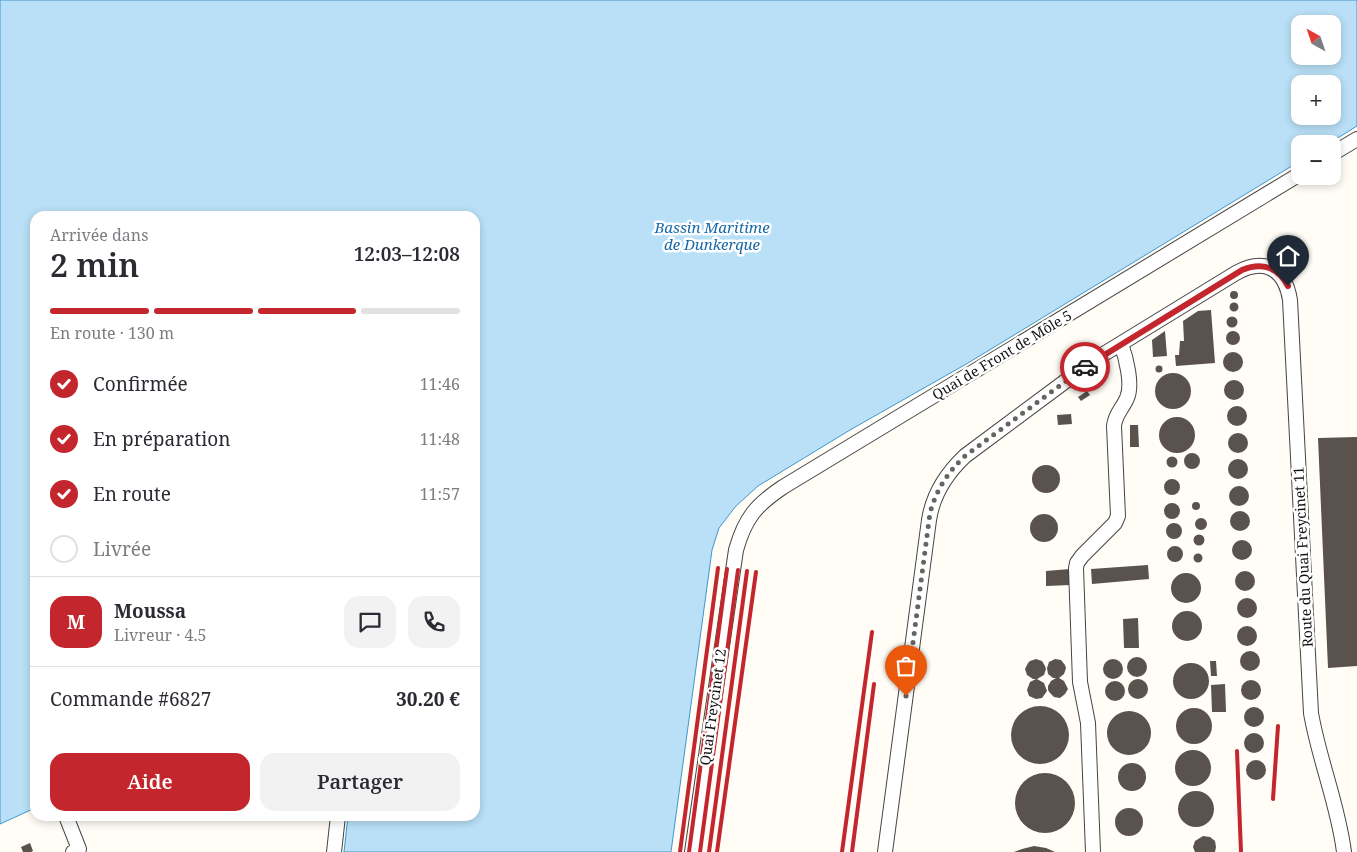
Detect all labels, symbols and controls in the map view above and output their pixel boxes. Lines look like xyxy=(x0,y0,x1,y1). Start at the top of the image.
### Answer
north arrow xyxy=(1291,15,1341,65)
map controls xyxy=(1291,15,1341,185)
button: + xyxy=(1291,75,1341,125)
button: − xyxy=(1291,135,1341,185)
water label: Bassin Maritime de Dunkerque xyxy=(653,217,770,254)
text: Arrivée dans xyxy=(50,224,148,246)
pin xyxy=(1267,235,1309,286)
text: 12:03–12:08 xyxy=(354,241,460,267)
icon: home xyxy=(1274,242,1302,270)
text: 2 min xyxy=(50,243,139,286)
street label: Quai de Front de Môle 5 xyxy=(928,305,1075,404)
text: En route · 130 m xyxy=(50,322,174,344)
courier xyxy=(1060,342,1110,392)
icon: car xyxy=(1071,353,1099,381)
icon: check xyxy=(50,370,78,398)
text: Confirmée xyxy=(93,371,188,397)
text: 11:46 xyxy=(420,373,460,395)
icon: check xyxy=(50,425,78,453)
text: En préparation xyxy=(93,426,230,452)
text: 11:48 xyxy=(420,428,460,450)
street label: Route du Quai Freycinet 11 xyxy=(1288,466,1317,648)
icon: check xyxy=(50,480,78,508)
text: En route xyxy=(93,481,171,507)
text: 11:57 xyxy=(420,483,460,505)
text: Livrée xyxy=(93,536,151,562)
button: chat xyxy=(344,596,396,648)
button: phone xyxy=(408,596,460,648)
text: Moussa xyxy=(114,598,186,624)
text: M xyxy=(67,609,85,635)
text: Livreur · 4.5 xyxy=(114,624,206,646)
pin xyxy=(885,645,927,696)
street label: Quai Freycinet 12 xyxy=(695,647,730,767)
icon: bag xyxy=(892,652,920,680)
text: Commande #6827 xyxy=(50,686,211,712)
text: 30.20 € xyxy=(396,686,460,712)
button: Aide xyxy=(50,753,250,811)
button: Partager xyxy=(260,753,460,811)

